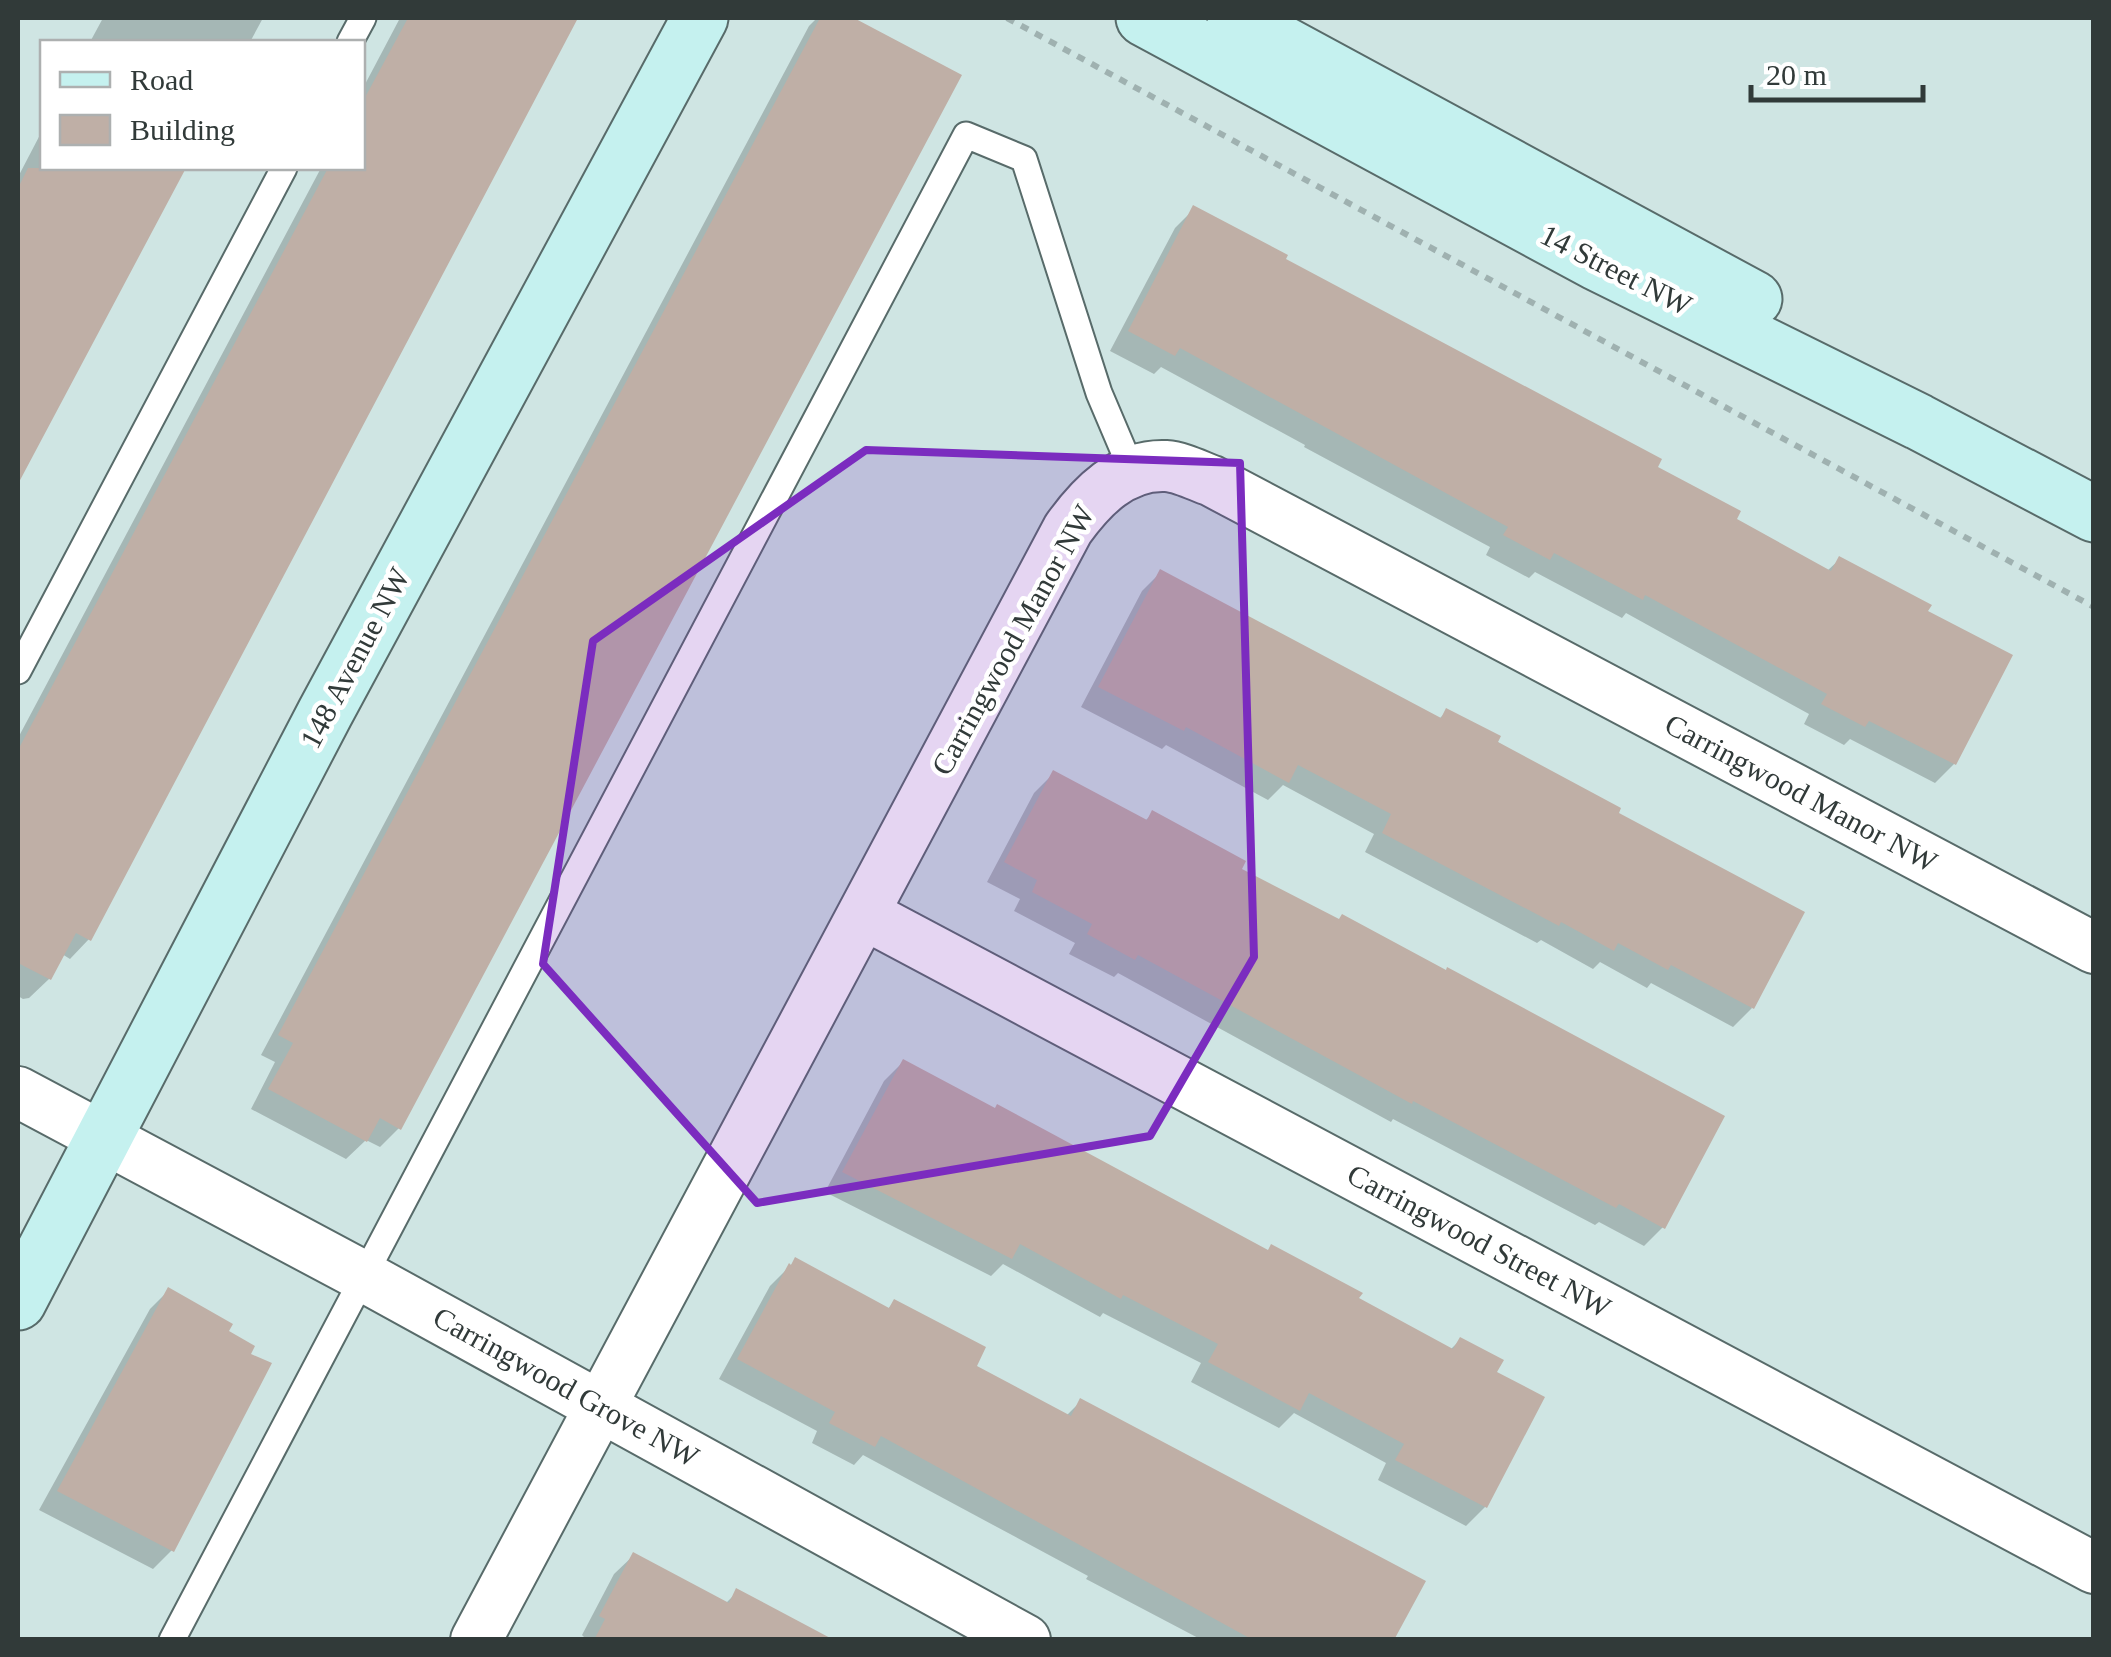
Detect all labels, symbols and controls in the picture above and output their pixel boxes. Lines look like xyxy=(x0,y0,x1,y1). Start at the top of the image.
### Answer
legend xyxy=(40,40,365,170)
scale bar xyxy=(1751,40,1924,102)
text: 20 m xyxy=(1766,58,1827,91)
text: Road xyxy=(130,63,193,96)
text: Building xyxy=(130,113,235,146)
street label: 14 Street NW xyxy=(1535,217,1698,322)
street label: Carringwood Manor NW xyxy=(925,499,1101,780)
street label: 148 Avenue NW xyxy=(293,561,416,754)
street label: Carringwood Manor NW xyxy=(1660,707,1943,879)
street label: Carringwood Street NW xyxy=(1342,1157,1617,1324)
street label: Carringwood Grove NW xyxy=(428,1300,705,1474)

